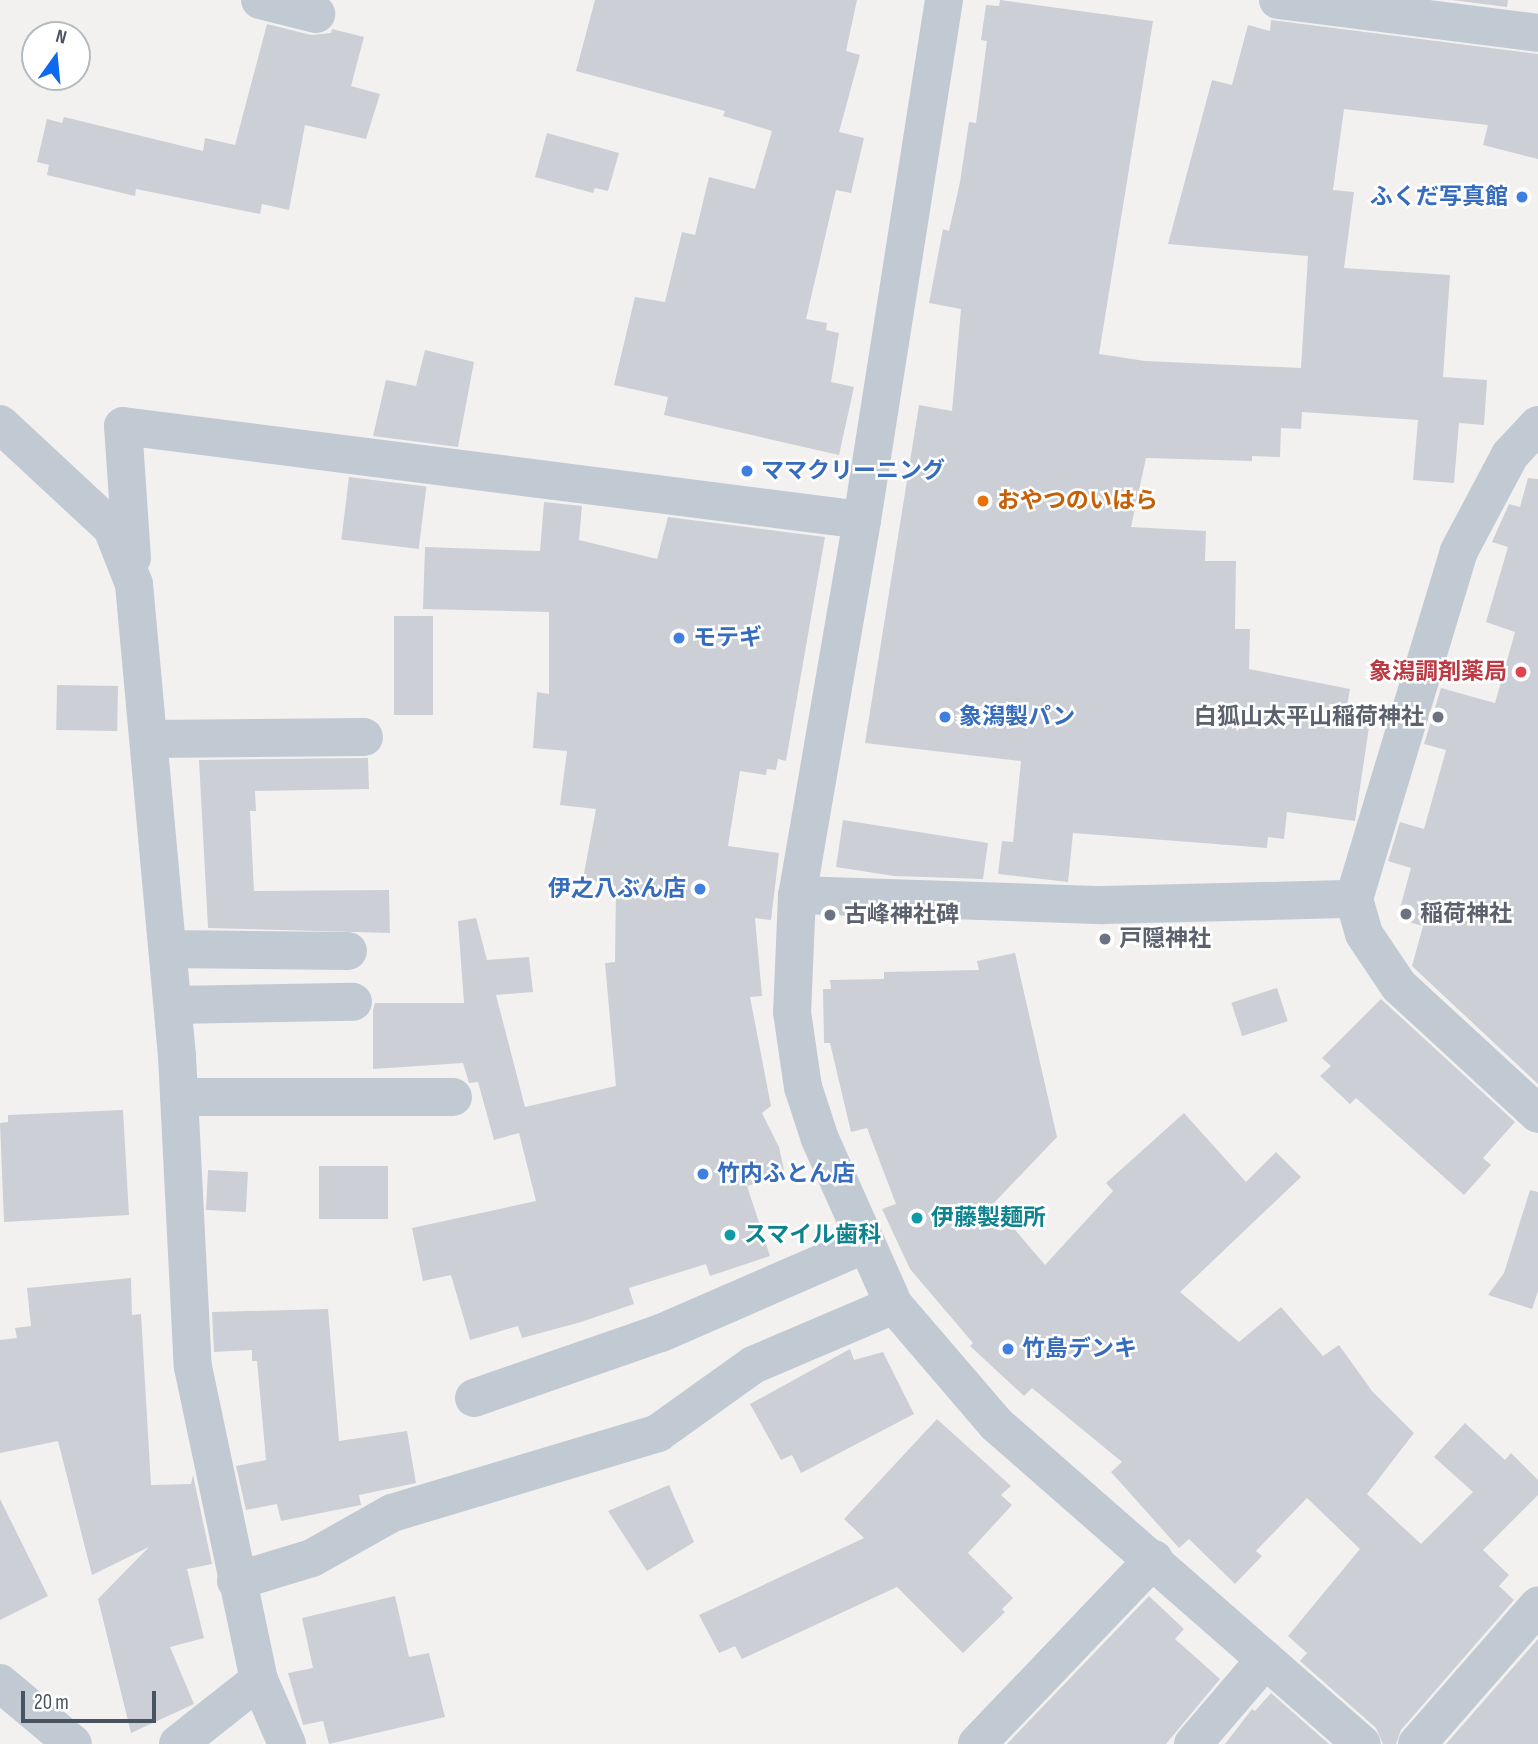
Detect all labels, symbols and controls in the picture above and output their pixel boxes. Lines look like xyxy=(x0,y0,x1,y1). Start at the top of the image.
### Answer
north arrow xyxy=(21,21,91,91)
text: N xyxy=(53,25,69,50)
place label: ふくだ写真館 xyxy=(1370,183,1508,211)
marker: ふくだ写真館 xyxy=(1514,189,1530,205)
place label: ママクリーニング xyxy=(761,457,945,485)
marker: ママクリーニング xyxy=(739,463,755,479)
place label: おやつのいはら xyxy=(997,487,1158,515)
marker: おやつのいはら xyxy=(975,493,991,509)
place label: モテギ xyxy=(693,624,762,652)
marker: モテギ xyxy=(671,630,687,646)
place label: 象潟調剤薬局 xyxy=(1369,658,1507,686)
marker: 象潟調剤薬局 xyxy=(1513,664,1529,680)
place label: 象潟製パン xyxy=(959,703,1074,731)
place label: 白狐山太平山稲荷神社 xyxy=(1194,703,1424,731)
marker: 象潟製パン xyxy=(937,709,953,725)
marker: 白狐山太平山稲荷神社 xyxy=(1430,709,1446,725)
place label: 伊之八ぶん店 xyxy=(548,875,686,903)
marker: 伊之八ぶん店 xyxy=(692,881,708,897)
place label: 稲荷神社 xyxy=(1420,900,1512,928)
place label: 古峰神社碑 xyxy=(844,901,959,929)
marker: 稲荷神社 xyxy=(1398,906,1414,922)
marker: 古峰神社碑 xyxy=(822,907,838,923)
place label: 戸隠神社 xyxy=(1119,925,1211,953)
marker: 戸隠神社 xyxy=(1097,931,1113,947)
place label: 竹内ふとん店 xyxy=(717,1160,855,1188)
marker: 竹内ふとん店 xyxy=(695,1166,711,1182)
place label: 伊藤製麺所 xyxy=(931,1204,1046,1232)
marker: 伊藤製麺所 xyxy=(909,1210,925,1226)
place label: スマイル歯科 xyxy=(744,1221,882,1249)
marker: スマイル歯科 xyxy=(722,1227,738,1243)
place label: 竹島デンキ xyxy=(1022,1335,1137,1363)
marker: 竹島デンキ xyxy=(1000,1341,1016,1357)
scale bar xyxy=(24,1678,159,1722)
text: 20 m xyxy=(34,1690,69,1715)

